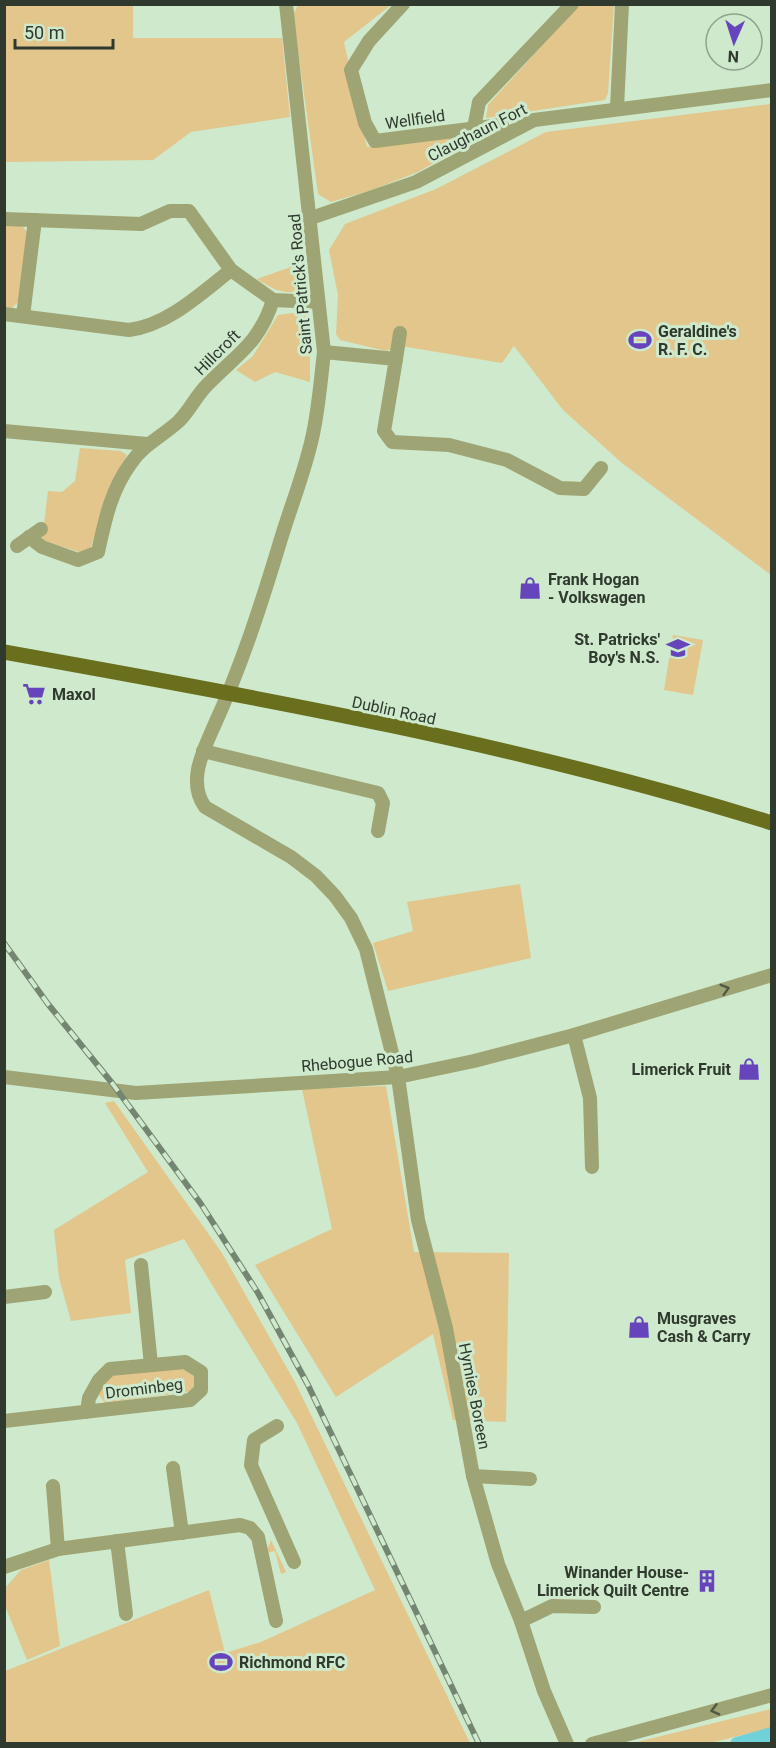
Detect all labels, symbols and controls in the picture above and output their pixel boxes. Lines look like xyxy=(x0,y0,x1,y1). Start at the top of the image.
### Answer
scale bar xyxy=(15,12,112,50)
north arrow xyxy=(704,12,764,72)
text: 50 m xyxy=(24,22,64,43)
text: N xyxy=(727,47,739,66)
street label: Claughaun Fort xyxy=(424,99,530,166)
street label: Wellfield xyxy=(384,106,446,133)
street label: Saint Patrick's Road xyxy=(285,213,316,355)
place label: Geraldine's R. F. C. xyxy=(658,322,737,359)
street label: Hillcroft xyxy=(191,326,244,379)
sports icon: Geraldine's R. F. C. xyxy=(627,327,653,353)
place label: Frank Hogan - Volkswagen xyxy=(548,570,646,607)
shop icon: Frank Hogan - Volkswagen xyxy=(517,575,543,601)
place label: St. Patricks' Boy's N.S. xyxy=(574,630,660,667)
school or university icon: St. Patricks' Boy's N.S. xyxy=(665,635,691,661)
supermarket icon: Maxol xyxy=(21,681,47,707)
place label: Maxol xyxy=(52,685,96,704)
street label: Dublin Road xyxy=(350,692,438,729)
one-way arrow xyxy=(719,984,730,996)
street label: Rhebogue Road xyxy=(300,1047,414,1076)
shop icon: Limerick Fruit xyxy=(736,1056,762,1082)
place label: Limerick Fruit xyxy=(632,1060,732,1079)
place label: Musgraves Cash & Carry xyxy=(657,1309,752,1346)
shop icon: Musgraves Cash & Carry xyxy=(626,1314,652,1340)
street label: Hymies Boreen xyxy=(455,1341,494,1451)
street label: Drominbeg xyxy=(104,1374,184,1403)
place label: Winander House- Limerick Quilt Centre xyxy=(537,1563,689,1600)
building icon: Winander House- Limerick Quilt Centre xyxy=(694,1568,720,1594)
sports icon: Richmond RFC xyxy=(208,1649,234,1675)
place label: Richmond RFC xyxy=(239,1653,345,1672)
one-way arrow xyxy=(710,1703,720,1716)

